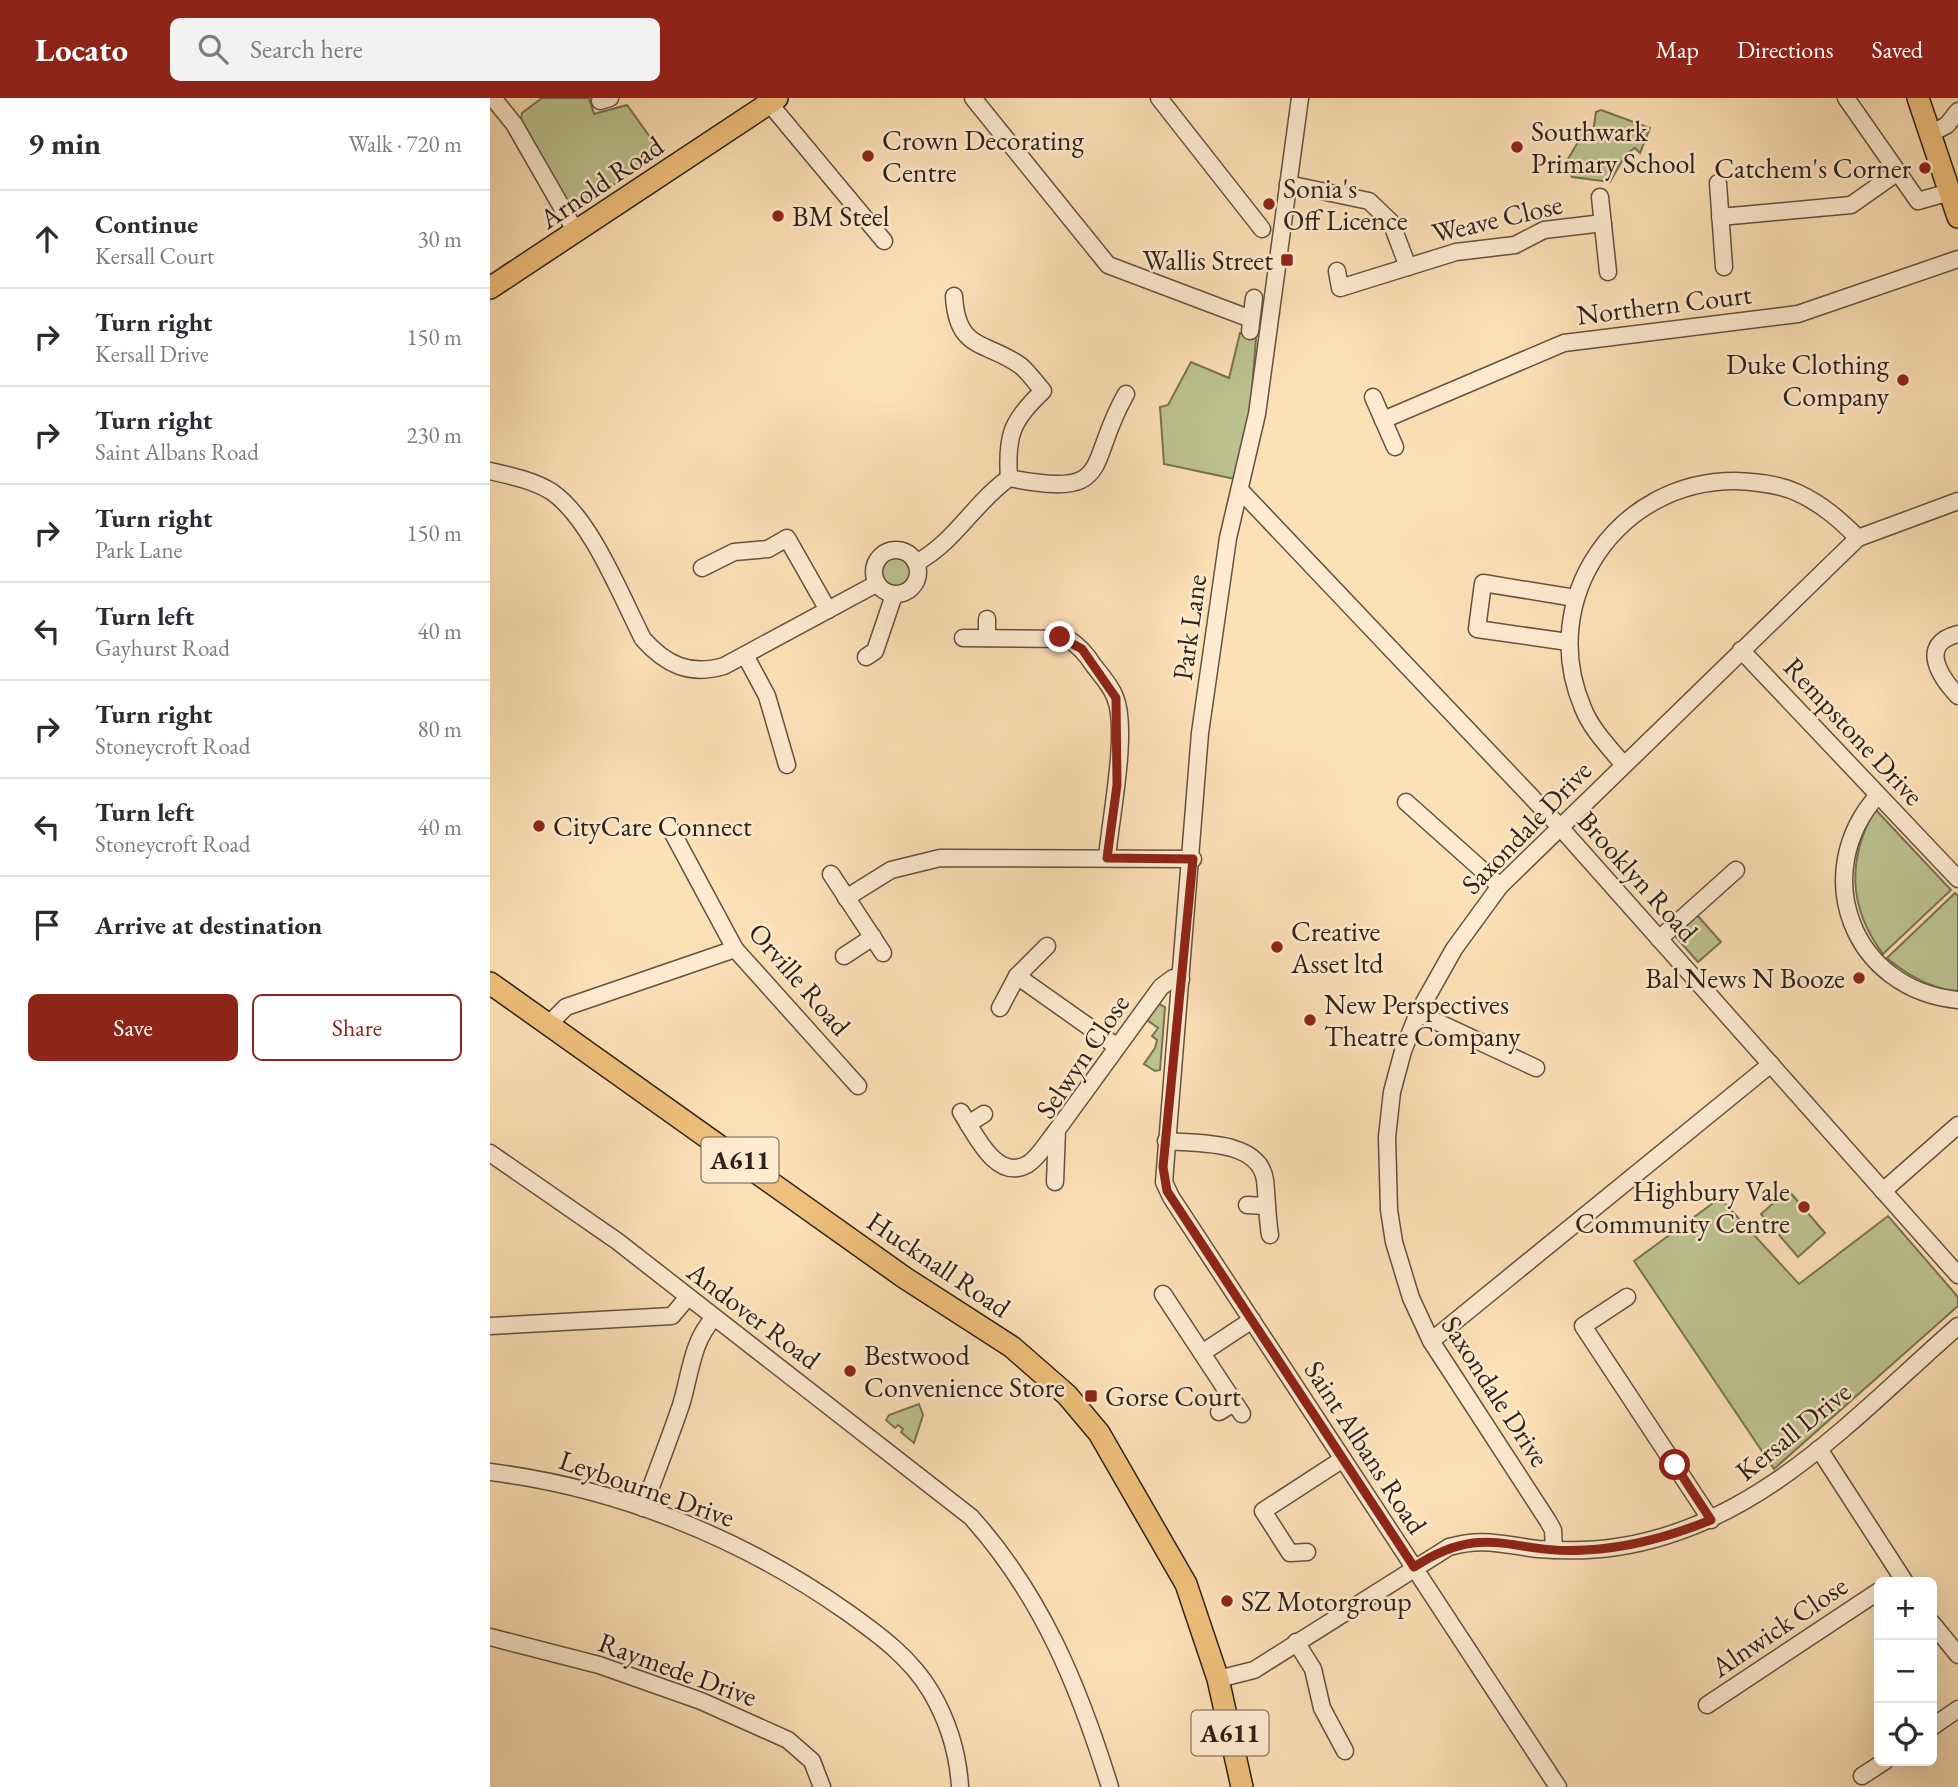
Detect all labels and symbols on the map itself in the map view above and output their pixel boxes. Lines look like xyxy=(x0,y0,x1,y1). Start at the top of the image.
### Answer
place label: Southwark Primary School xyxy=(1531,113,1696,181)
place label: Crown Decorating Centre xyxy=(882,122,1085,190)
street label: Arnold Road xyxy=(531,127,671,237)
marker: Southwark Primary School xyxy=(1509,139,1525,155)
marker: Crown Decorating Centre xyxy=(860,148,876,164)
place label: Catchem's Corner xyxy=(1714,150,1912,186)
marker: Catchem's Corner xyxy=(1917,160,1933,176)
place label: Sonia's Off Licence xyxy=(1283,170,1408,238)
street label: Weave Close xyxy=(1428,185,1566,250)
marker: Sonia's Off Licence xyxy=(1261,196,1277,212)
place label: BM Steel xyxy=(792,198,890,234)
marker: BM Steel xyxy=(770,208,786,224)
place label: Wallis Street xyxy=(1143,242,1273,278)
marker: Wallis Street xyxy=(1279,252,1295,268)
street label: Northern Court xyxy=(1575,275,1754,333)
place label: Duke Clothing Company xyxy=(1726,346,1890,414)
marker: Duke Clothing Company xyxy=(1895,372,1911,388)
street label: Park Lane xyxy=(1164,572,1214,682)
route end xyxy=(1044,621,1075,652)
street label: Rempstone Drive xyxy=(1776,649,1932,813)
street label: Saxondale Drive xyxy=(1453,752,1599,902)
street label: Brooklyn Road xyxy=(1570,803,1707,950)
place label: CityCare Connect xyxy=(553,808,752,844)
marker: CityCare Connect xyxy=(531,818,547,834)
place label: Creative Asset ltd xyxy=(1290,913,1384,981)
street label: Orville Road xyxy=(741,915,860,1044)
marker: Creative Asset ltd xyxy=(1269,939,1285,955)
place label: Bal News N Booze xyxy=(1645,960,1845,996)
marker: Bal News N Booze xyxy=(1851,970,1867,986)
place label: New Perspectives Theatre Company xyxy=(1324,986,1521,1054)
street label: Selwyn Close xyxy=(1027,987,1137,1125)
marker: New Perspectives Theatre Company xyxy=(1302,1012,1318,1028)
road number: A611 xyxy=(702,1138,778,1182)
place label: Highbury Vale Community Centre xyxy=(1575,1173,1790,1241)
marker: Highbury Vale Community Centre xyxy=(1796,1199,1812,1215)
street label: Hucknall Road xyxy=(860,1203,1018,1326)
street label: Andover Road xyxy=(679,1253,829,1377)
street label: Saxondale Drive xyxy=(1434,1309,1558,1473)
place label: Bestwood Convenience Store xyxy=(864,1337,1065,1405)
street label: Saint Albans Road xyxy=(1297,1354,1436,1541)
marker: Bestwood Convenience Store xyxy=(842,1363,858,1379)
street label: Kersall Drive xyxy=(1728,1373,1858,1489)
place label: Gorse Court xyxy=(1105,1378,1241,1414)
marker: Gorse Court xyxy=(1083,1388,1099,1404)
street label: Leybourne Drive xyxy=(555,1441,739,1535)
route start xyxy=(1659,1449,1690,1480)
street label: Alnwick Close xyxy=(1703,1567,1854,1685)
place label: SZ Motorgroup xyxy=(1241,1583,1412,1619)
marker: SZ Motorgroup xyxy=(1219,1593,1235,1609)
street label: Raymede Drive xyxy=(594,1624,762,1714)
road number: A611 xyxy=(1192,1710,1268,1756)

